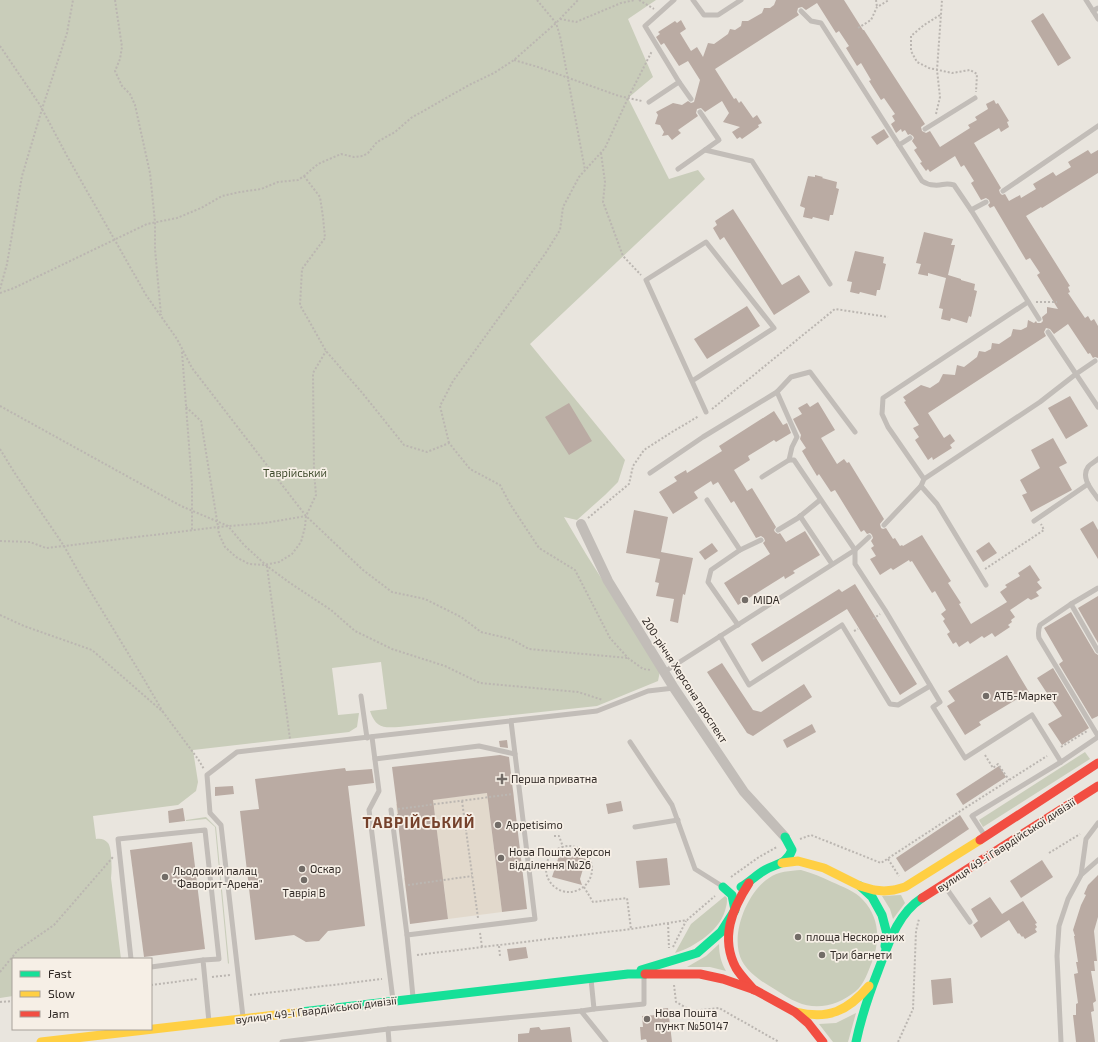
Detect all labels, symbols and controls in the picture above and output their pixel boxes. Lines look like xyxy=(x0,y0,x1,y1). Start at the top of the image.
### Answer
park label: Таврійський xyxy=(263,466,327,479)
place label: MIDA xyxy=(753,593,780,606)
marker: MIDA xyxy=(740,595,750,605)
street label: 200-річчя Херсона проспект xyxy=(640,614,731,745)
place label: АТБ-Маркет xyxy=(994,689,1058,702)
marker: АТБ-Маркет xyxy=(981,691,991,701)
place label: Перша приватна xyxy=(511,772,597,785)
marker: Перша приватна xyxy=(496,773,508,785)
street label: вулиця 49-ї Гвардійської дивізії xyxy=(934,795,1078,895)
district label: ТАВРІЙСЬКИЙ xyxy=(363,813,475,831)
place label: Appetisimo xyxy=(506,818,563,831)
marker: Appetisimo xyxy=(493,820,503,830)
place label: Нова Пошта Херсон відділення №26 xyxy=(509,845,611,871)
marker: Нова Пошта Херсон відділення №26 xyxy=(496,853,506,863)
place label: Оскар xyxy=(310,862,341,875)
place label: Льодовий палац "Фаворит-Арена" xyxy=(173,864,263,890)
marker: Оскар xyxy=(297,864,307,874)
marker: Льодовий палац "Фаворит-Арена" xyxy=(160,872,170,882)
marker: Таврія В xyxy=(299,875,309,885)
place label: Таврія В xyxy=(283,886,326,899)
place label: площа Нескорених xyxy=(806,930,904,943)
marker: площа Нескорених xyxy=(793,932,803,942)
place label: Три багнети xyxy=(830,948,892,961)
marker: Три багнети xyxy=(817,950,827,960)
legend xyxy=(12,958,152,1030)
text: Fast xyxy=(48,966,72,980)
text: Slow xyxy=(48,986,75,1000)
street label: вулиця 49-ї Гвардійської дивізії xyxy=(235,993,398,1027)
text: Jam xyxy=(48,1006,69,1020)
place label: Нова Пошта пункт №50147 xyxy=(655,1006,729,1033)
marker: Нова Пошта пункт №50147 xyxy=(642,1014,652,1024)

